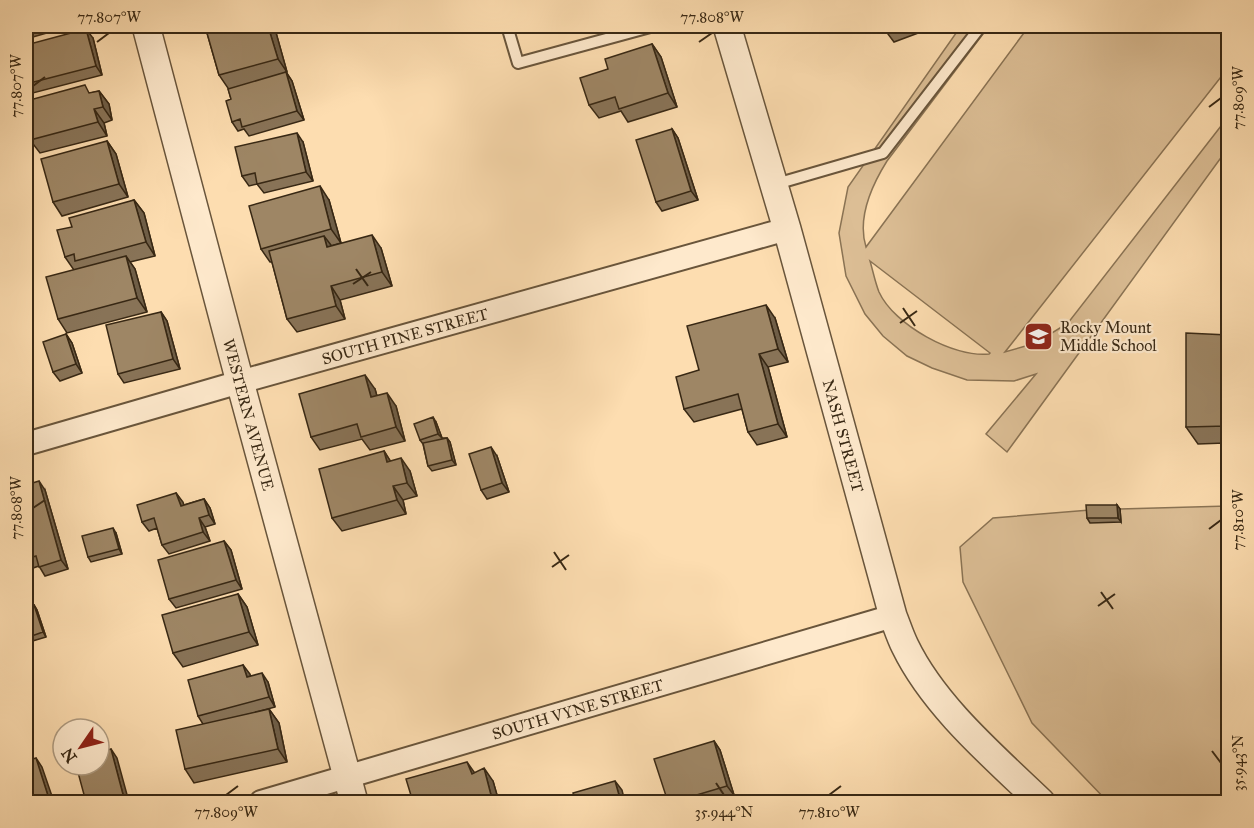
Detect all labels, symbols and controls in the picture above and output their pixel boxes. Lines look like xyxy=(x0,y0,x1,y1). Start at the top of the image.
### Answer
text: 77.807°W xyxy=(77,8,141,26)
text: 77.808°W xyxy=(680,8,744,26)
text: 77.807°W xyxy=(7,54,25,118)
text: 77.809°W xyxy=(1229,66,1247,130)
street label: SOUTH PINE STREET xyxy=(320,304,490,369)
place label: Rocky Mount Middle School xyxy=(1060,318,1157,355)
school or university icon: Rocky Mount Middle School xyxy=(1023,320,1055,352)
street label: WESTERN AVENUE xyxy=(219,337,278,493)
street label: NASH STREET xyxy=(819,377,868,494)
text: 77.808°W xyxy=(7,476,25,540)
text: 77.810°W xyxy=(1229,489,1247,551)
street label: SOUTH VYNE STREET xyxy=(490,675,666,744)
north arrow xyxy=(51,717,111,777)
text: 35.943°N xyxy=(1229,735,1247,791)
text: N xyxy=(57,744,81,766)
text: 77.809°W xyxy=(194,803,258,821)
text: 35.944°N xyxy=(695,803,754,821)
text: 77.810°W xyxy=(798,803,860,821)

